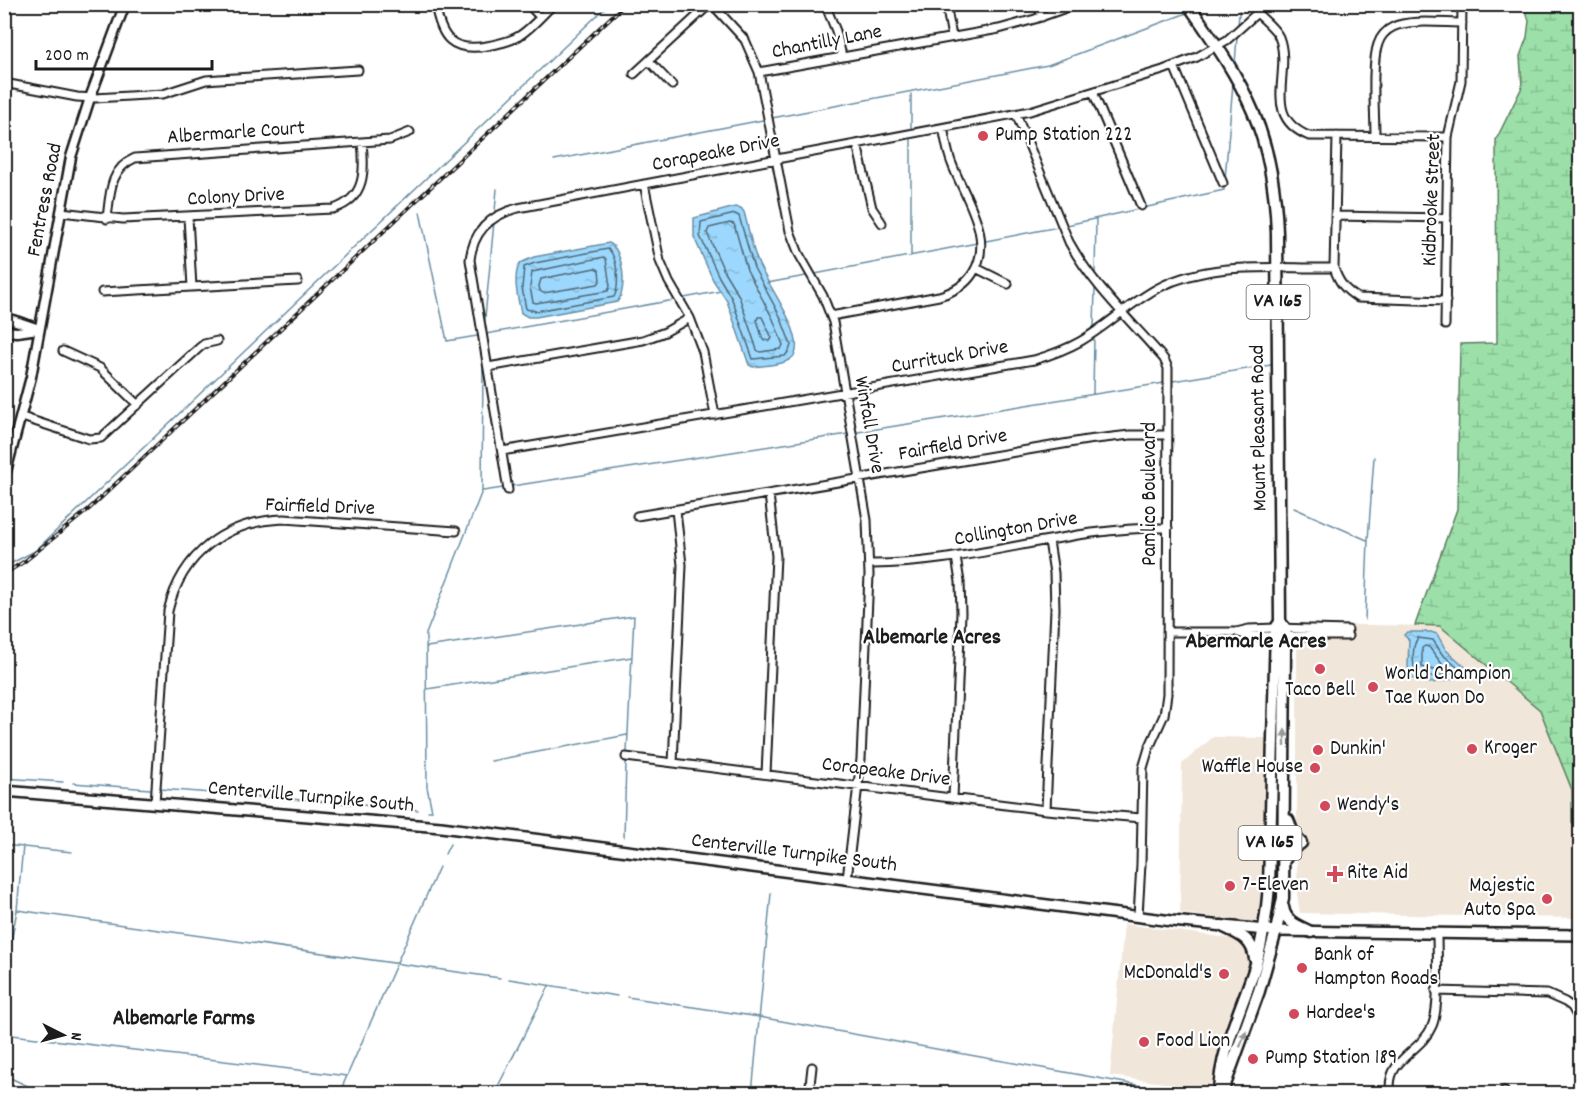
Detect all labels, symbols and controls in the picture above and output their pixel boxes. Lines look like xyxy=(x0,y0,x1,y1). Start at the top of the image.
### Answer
street label: Chantilly Lane xyxy=(769,18,885,68)
scale bar xyxy=(36,33,212,71)
text: 200 m xyxy=(45,44,89,69)
street label: Albermarle Court xyxy=(166,114,306,154)
place label: Pump Station 222 xyxy=(995,121,1132,151)
street label: Corapeake Drive xyxy=(650,127,782,181)
marker: Pump Station 222 xyxy=(976,129,990,143)
street label: Kidbrooke Street xyxy=(1416,133,1450,267)
street label: Fentress Road xyxy=(20,141,72,259)
street label: Colony Drive xyxy=(187,180,285,216)
road number: VA 165 xyxy=(1246,285,1310,319)
street label: Currituck Drive xyxy=(889,333,1011,383)
street label: Mount Pleasant Road xyxy=(1244,344,1276,512)
street label: Winfall Drive xyxy=(845,374,891,476)
street label: Fairfield Drive xyxy=(896,422,1010,470)
street label: Pamlico Boulevard xyxy=(1136,422,1166,566)
street label: Fairfield Drive xyxy=(265,491,375,525)
street label: Collington Drive xyxy=(952,504,1080,556)
district label: Albemarle Acres xyxy=(863,623,1001,654)
district label: Abermarle Acres xyxy=(1186,627,1326,658)
place label: World Champion Tae Kwon Do xyxy=(1385,660,1511,714)
marker: Taco Bell xyxy=(1313,662,1327,676)
place label: Taco Bell xyxy=(1285,676,1355,706)
marker: World Champion Tae Kwon Do xyxy=(1366,680,1380,694)
one-way arrow xyxy=(1280,728,1290,747)
place label: Kroger xyxy=(1484,734,1537,764)
place label: Dunkin' xyxy=(1330,735,1386,765)
marker: Kroger xyxy=(1465,742,1479,756)
marker: Dunkin' xyxy=(1311,743,1325,757)
street label: Corapeake Drive xyxy=(820,750,952,796)
place label: Waffle House xyxy=(1202,753,1303,783)
marker: Waffle House xyxy=(1308,761,1322,775)
street label: Centerville Turnpike South xyxy=(207,774,415,822)
place label: Wendy's xyxy=(1337,791,1399,821)
marker: Wendy's xyxy=(1318,799,1332,813)
road number: VA 165 xyxy=(1238,826,1302,860)
street label: Centerville Turnpike South xyxy=(689,827,899,881)
place label: Rite Aid xyxy=(1347,859,1408,889)
marker: Rite Aid xyxy=(1328,867,1342,881)
place label: 7-Eleven xyxy=(1242,871,1309,901)
place label: Majestic Auto Spa xyxy=(1464,872,1536,926)
marker: 7-Eleven xyxy=(1223,879,1237,893)
marker: Majestic Auto Spa xyxy=(1540,892,1554,906)
place label: Bank of Hampton Roads xyxy=(1314,941,1438,995)
place label: McDonald's xyxy=(1124,959,1212,989)
marker: Bank of Hampton Roads xyxy=(1295,961,1309,975)
marker: McDonald's xyxy=(1217,967,1231,981)
place label: Hardee's xyxy=(1306,999,1376,1029)
district label: Albemarle Farms xyxy=(113,1004,255,1035)
north arrow xyxy=(33,1005,93,1065)
marker: Hardee's xyxy=(1287,1007,1301,1021)
place label: Food Lion xyxy=(1156,1027,1230,1057)
one-way arrow xyxy=(1239,1030,1248,1048)
text: N xyxy=(64,1031,87,1042)
marker: Food Lion xyxy=(1137,1035,1151,1049)
place label: Pump Station 189 xyxy=(1265,1044,1397,1074)
marker: Pump Station 189 xyxy=(1246,1052,1260,1066)

